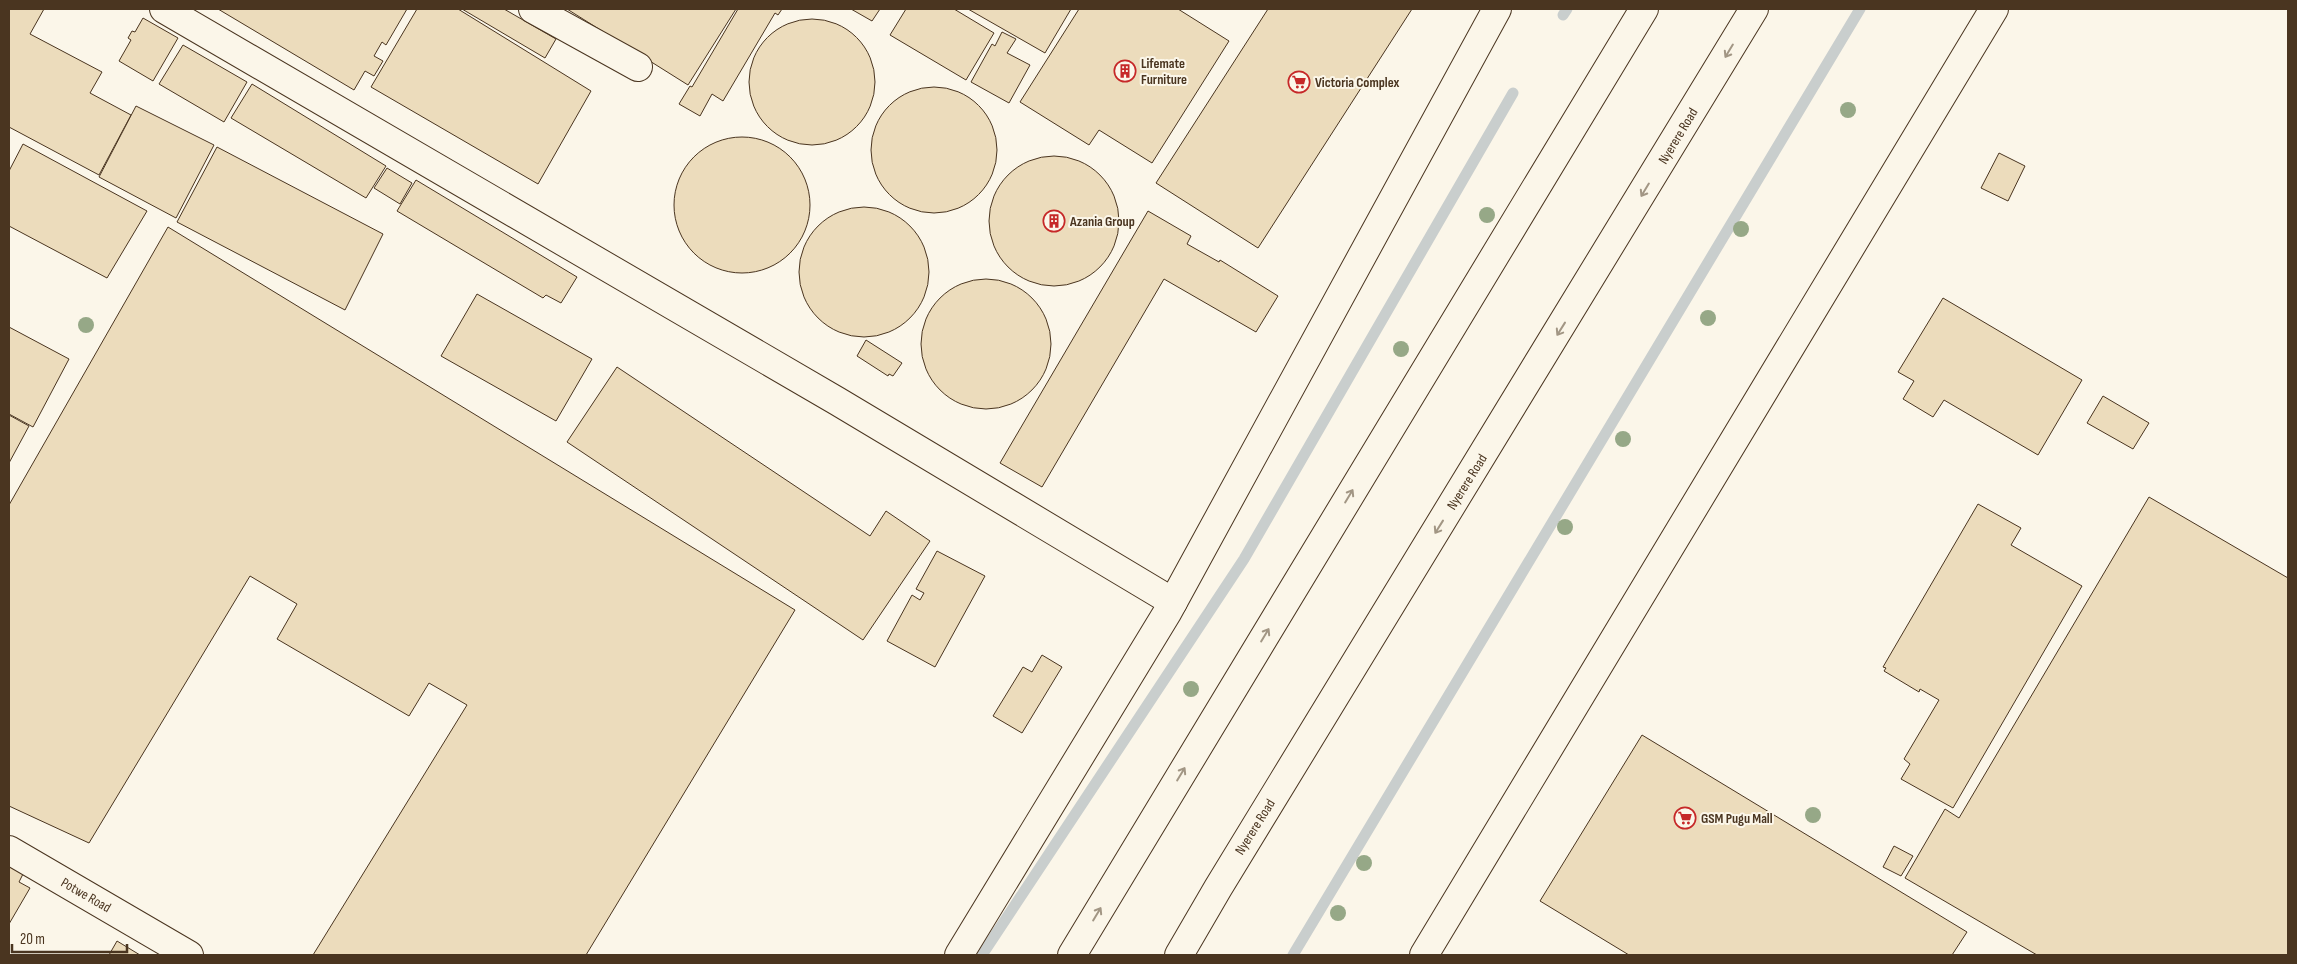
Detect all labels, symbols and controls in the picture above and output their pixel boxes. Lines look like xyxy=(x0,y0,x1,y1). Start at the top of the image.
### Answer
one-way arrow xyxy=(1724,43,1734,57)
place label: Lifemate Furniture xyxy=(1141,55,1187,88)
building icon: Lifemate Furniture xyxy=(1113,59,1137,83)
supermarket icon: Victoria Complex xyxy=(1287,70,1311,94)
place label: Victoria Complex xyxy=(1315,74,1399,91)
street label: Nyerere Road xyxy=(1655,105,1701,167)
one-way arrow xyxy=(1640,182,1650,196)
building icon: Azania Group xyxy=(1042,209,1066,233)
place label: Azania Group xyxy=(1069,213,1135,230)
one-way arrow xyxy=(1555,321,1565,335)
street label: Nyerere Road xyxy=(1443,451,1491,513)
one-way arrow xyxy=(1344,489,1354,503)
one-way arrow xyxy=(1434,519,1444,533)
one-way arrow xyxy=(1261,629,1271,643)
one-way arrow xyxy=(1177,768,1187,782)
street label: Nyerere Road xyxy=(1231,796,1279,858)
supermarket icon: GSM Pugu Mall xyxy=(1673,806,1697,830)
place label: GSM Pugu Mall xyxy=(1701,810,1773,827)
street label: Potwe Road xyxy=(58,874,114,916)
one-way arrow xyxy=(1093,907,1103,921)
scale bar xyxy=(12,922,128,954)
text: 20 m xyxy=(20,930,45,949)

